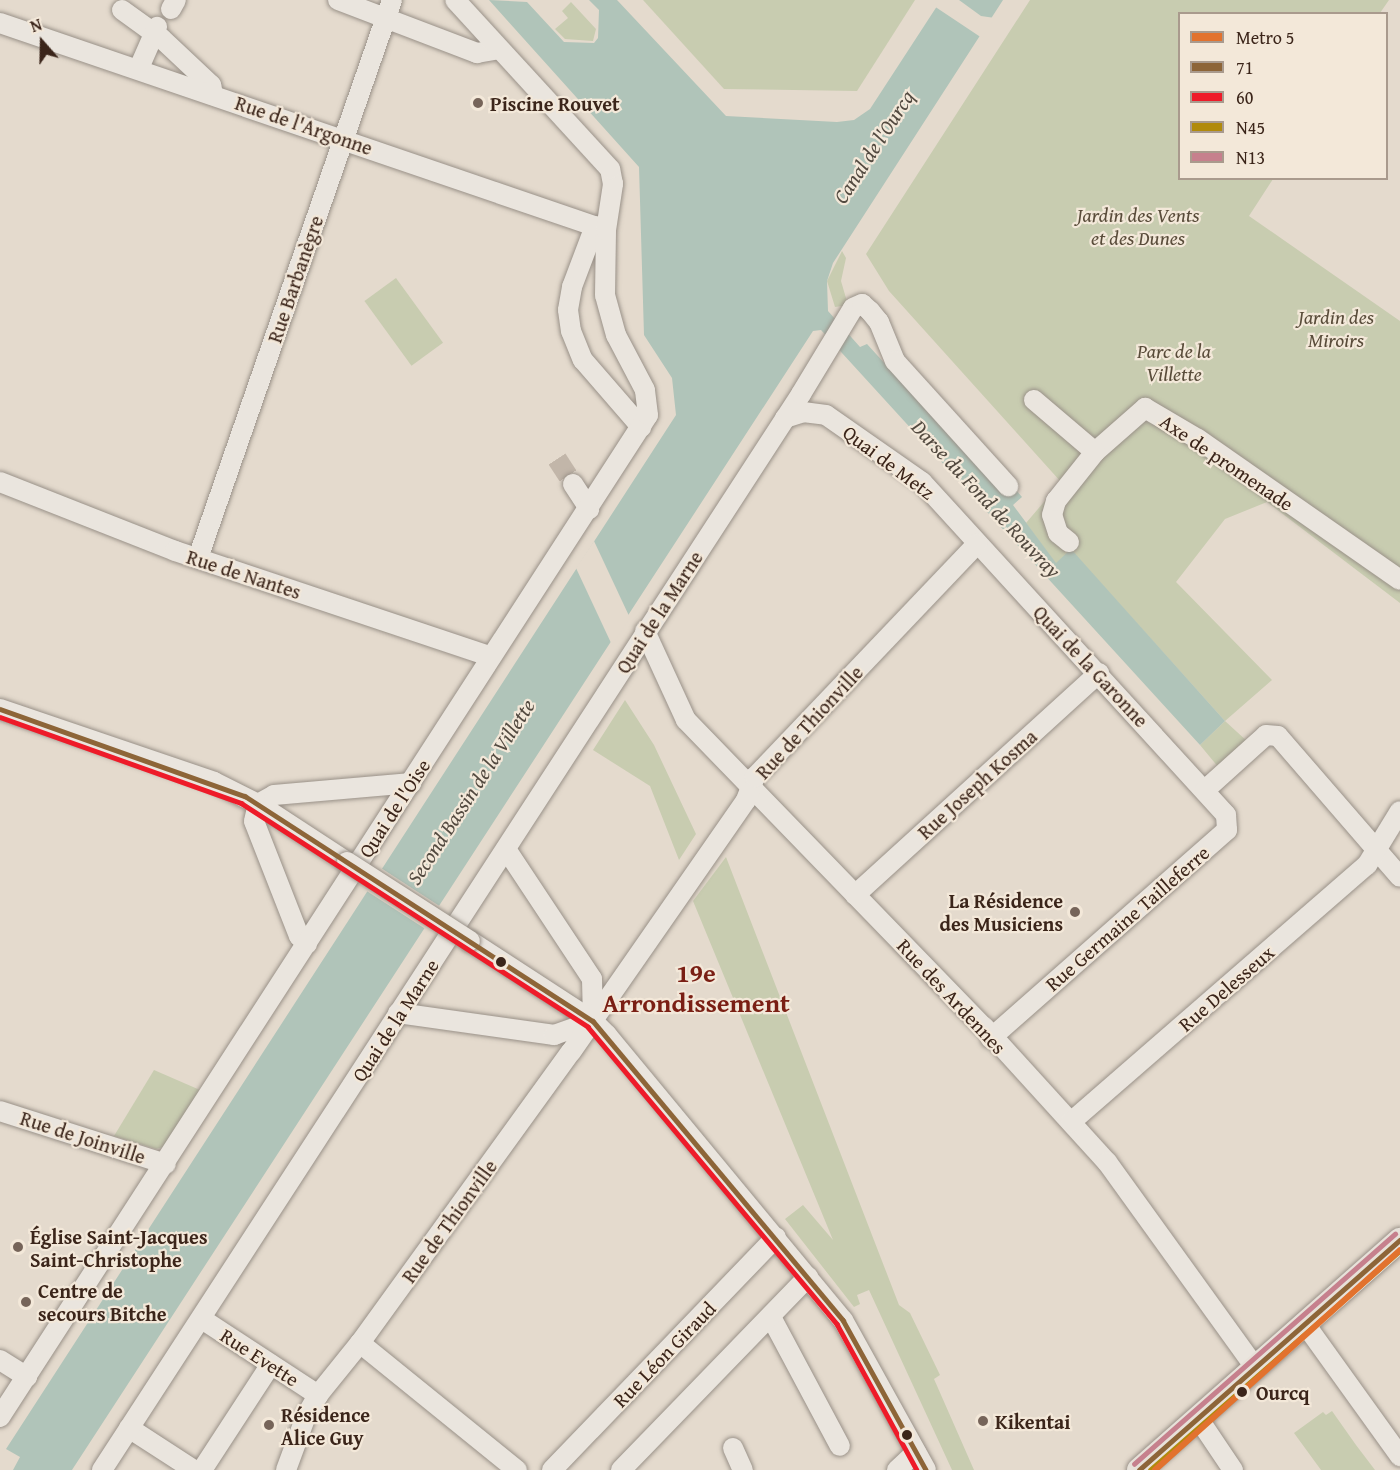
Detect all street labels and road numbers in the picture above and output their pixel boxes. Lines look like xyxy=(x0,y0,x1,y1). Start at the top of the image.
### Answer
street label: Rue de l'Argonne xyxy=(232,90,376,160)
street label: Rue Barbanègre xyxy=(262,212,328,346)
street label: Axe de promenade xyxy=(1156,409,1298,515)
street label: Quai de Metz xyxy=(838,420,940,504)
street label: Rue de Nantes xyxy=(184,544,304,604)
street label: Quai de la Marne xyxy=(611,546,707,678)
street label: Quai de la Garonne xyxy=(1028,600,1154,732)
street label: Rue de Thionville xyxy=(750,660,868,784)
street label: Rue Joseph Kosma xyxy=(912,724,1042,844)
street label: Quai de l'Oise xyxy=(353,754,435,862)
street label: Rue Germaine Tailleferre xyxy=(1040,840,1214,996)
street label: Rue des Ardennes xyxy=(893,933,1011,1059)
street label: Rue Delesseux xyxy=(1173,940,1279,1036)
street label: Quai de la Marne xyxy=(347,954,443,1086)
street label: Rue de Joinville xyxy=(17,1105,149,1169)
street label: Rue de Thionville xyxy=(396,1155,502,1287)
street label: Rue Léon Giraud xyxy=(608,1296,720,1412)
street label: Rue Evette xyxy=(216,1323,304,1391)

